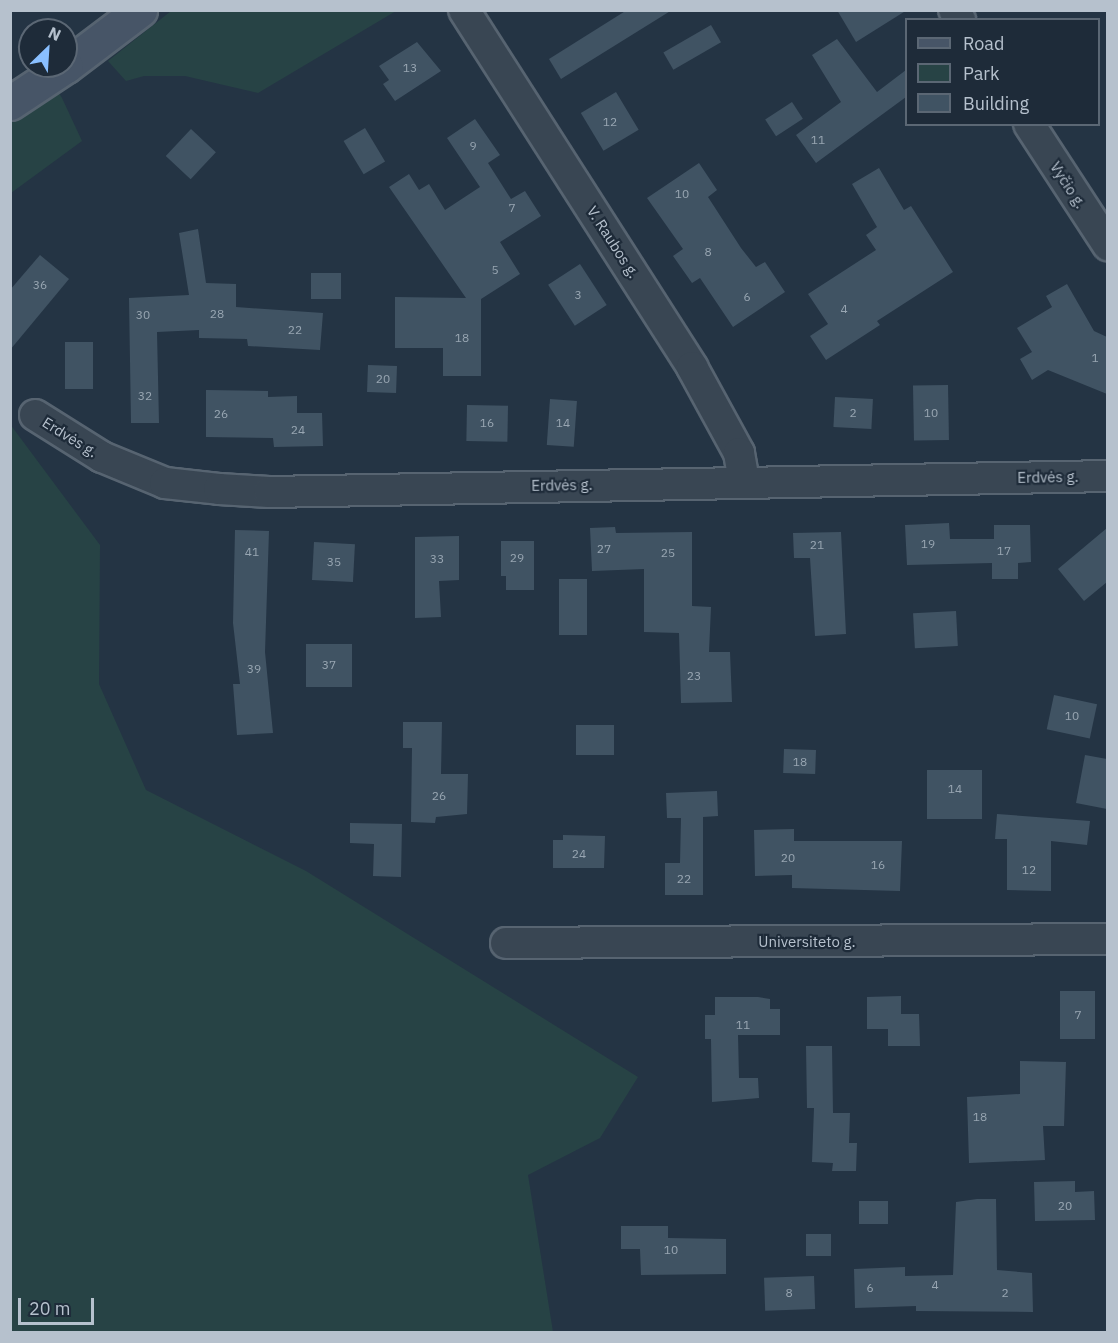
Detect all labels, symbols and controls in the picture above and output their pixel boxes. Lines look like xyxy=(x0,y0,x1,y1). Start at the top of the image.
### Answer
north arrow xyxy=(18,18,78,78)
legend xyxy=(905,18,1100,126)
text: N xyxy=(45,22,64,45)
text: Road xyxy=(963,32,1004,55)
house number: 13 xyxy=(403,61,417,75)
text: Park xyxy=(963,62,999,85)
text: Building xyxy=(963,92,1029,115)
house number: 12 xyxy=(603,115,617,129)
house number: 11 xyxy=(811,133,825,147)
house number: 9 xyxy=(469,139,477,153)
street label: Vyčio g. xyxy=(1046,158,1090,212)
house number: 10 xyxy=(675,187,689,201)
house number: 7 xyxy=(508,201,516,215)
street label: V. Raubos g. xyxy=(583,203,643,281)
house number: 8 xyxy=(704,245,712,259)
house number: 5 xyxy=(491,263,499,277)
house number: 36 xyxy=(33,278,47,292)
house number: 3 xyxy=(574,288,582,302)
house number: 6 xyxy=(743,290,751,304)
house number: 4 xyxy=(840,302,848,316)
house number: 28 xyxy=(210,307,224,321)
house number: 30 xyxy=(136,308,150,322)
house number: 22 xyxy=(288,323,302,337)
house number: 18 xyxy=(455,331,469,345)
house number: 1 xyxy=(1091,351,1099,365)
house number: 20 xyxy=(376,372,390,386)
house number: 32 xyxy=(138,389,152,403)
house number: 2 xyxy=(849,406,857,420)
house number: 10 xyxy=(924,406,938,420)
house number: 26 xyxy=(214,407,228,421)
street label: Erdvės g. xyxy=(39,413,101,461)
house number: 16 xyxy=(480,416,494,430)
house number: 14 xyxy=(556,416,570,430)
house number: 24 xyxy=(291,423,305,437)
street label: Erdvės g. xyxy=(1017,467,1079,487)
street label: Erdvės g. xyxy=(531,475,593,495)
house number: 19 xyxy=(921,537,935,551)
house number: 21 xyxy=(810,538,824,552)
house number: 27 xyxy=(597,542,611,556)
house number: 17 xyxy=(997,544,1011,558)
house number: 41 xyxy=(245,545,259,559)
house number: 25 xyxy=(661,546,675,560)
house number: 29 xyxy=(510,551,524,565)
house number: 33 xyxy=(430,552,444,566)
house number: 35 xyxy=(327,555,341,569)
house number: 37 xyxy=(322,658,336,672)
house number: 39 xyxy=(247,662,261,676)
house number: 23 xyxy=(687,669,701,683)
house number: 10 xyxy=(1065,709,1079,723)
house number: 18 xyxy=(793,755,807,769)
house number: 14 xyxy=(948,782,962,796)
house number: 26 xyxy=(432,789,446,803)
house number: 24 xyxy=(572,847,586,861)
house number: 20 xyxy=(781,851,795,865)
house number: 16 xyxy=(871,858,885,872)
house number: 12 xyxy=(1022,863,1036,877)
house number: 22 xyxy=(677,872,691,886)
street label: Universiteto g. xyxy=(758,933,856,951)
house number: 7 xyxy=(1074,1008,1082,1022)
house number: 11 xyxy=(736,1018,750,1032)
house number: 18 xyxy=(973,1110,987,1124)
house number: 20 xyxy=(1058,1199,1072,1213)
house number: 10 xyxy=(664,1243,678,1257)
house number: 4 xyxy=(931,1278,939,1292)
house number: 6 xyxy=(866,1281,874,1295)
scale bar xyxy=(21,1286,98,1324)
house number: 8 xyxy=(785,1286,793,1300)
house number: 2 xyxy=(1001,1286,1009,1300)
text: 20 m xyxy=(29,1297,71,1320)

